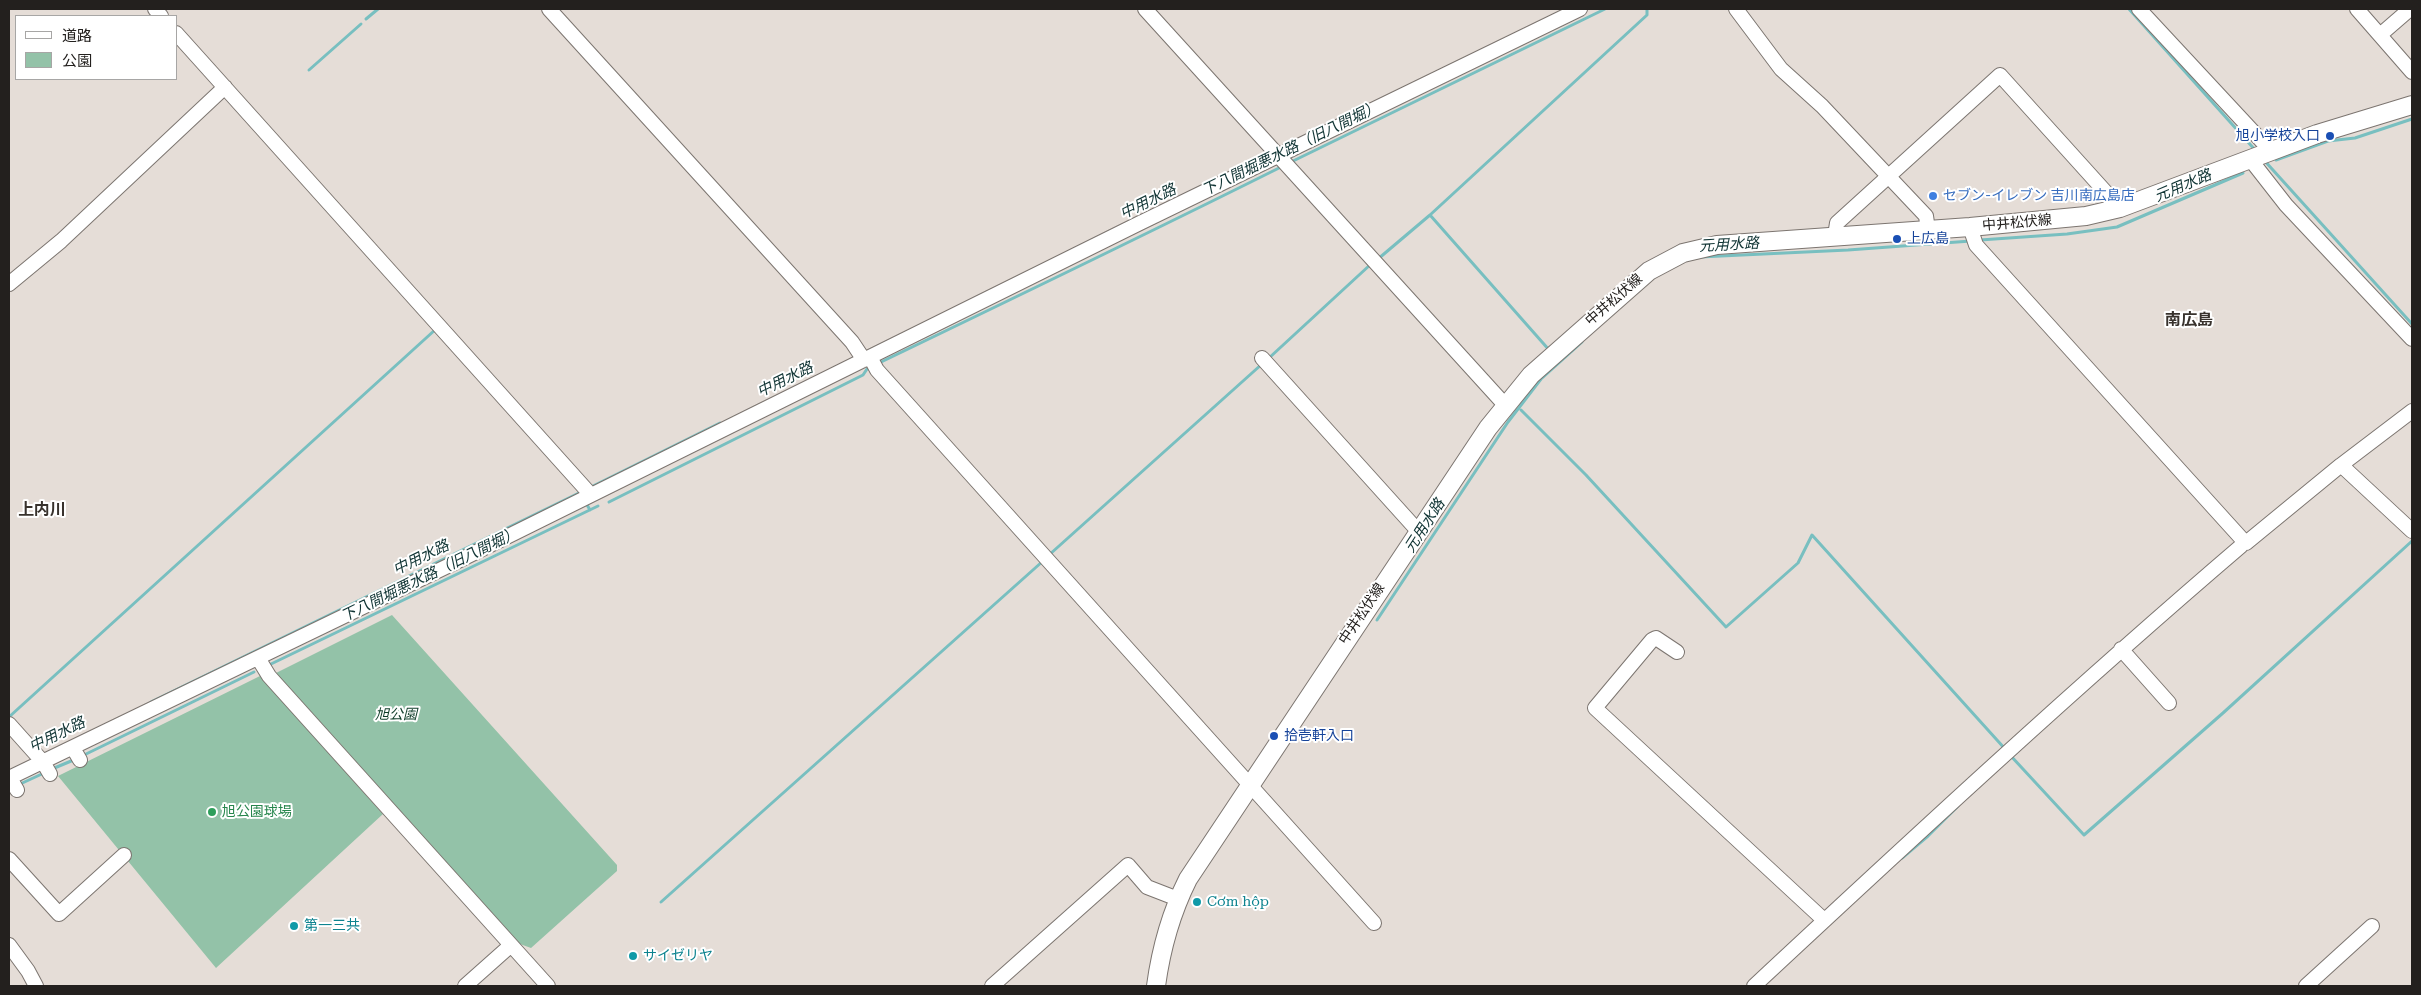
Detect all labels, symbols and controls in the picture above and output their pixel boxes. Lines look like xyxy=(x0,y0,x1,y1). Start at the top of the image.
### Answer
legend xyxy=(15,15,178,80)
text: 道路 xyxy=(62,27,92,45)
text: 公園 xyxy=(62,52,92,70)
water label: 下八間堀悪水路（旧八間堀） xyxy=(1199,98,1383,200)
place label: 旭小学校入口 xyxy=(2236,128,2320,144)
marker: 旭小学校入口 xyxy=(2324,130,2336,142)
water label: 元用水路 xyxy=(2152,166,2214,206)
water label: 中用水路 xyxy=(1117,181,1179,223)
place label: セブン-イレブン 吉川南広島店 xyxy=(1943,188,2135,204)
marker: セブン-イレブン 吉川南広島店 xyxy=(1927,190,1939,202)
street label: 中井松伏線 xyxy=(1981,212,2053,234)
place label: 上広島 xyxy=(1907,231,1949,247)
marker: 上広島 xyxy=(1891,233,1903,245)
water label: 元用水路 xyxy=(1699,234,1759,256)
street label: 中井松伏線 xyxy=(1582,271,1646,329)
district label: 南広島 xyxy=(2165,310,2213,330)
water label: 中用水路 xyxy=(754,359,816,401)
water label: 元用水路 xyxy=(1401,496,1449,556)
district label: 上内川 xyxy=(18,500,66,520)
water label: 下八間堀悪水路（旧八間堀） xyxy=(338,524,522,626)
water label: 中用水路 xyxy=(390,537,452,579)
street label: 中井松伏線 xyxy=(1335,580,1389,648)
park label: 旭公園 xyxy=(375,707,417,723)
water label: 中用水路 xyxy=(26,714,88,756)
place label: 拾壱軒入口 xyxy=(1284,728,1354,744)
marker: 拾壱軒入口 xyxy=(1268,730,1280,742)
place label: 旭公園球場 xyxy=(222,804,292,820)
marker: 旭公園球場 xyxy=(206,806,218,818)
place label: Cơm hộp xyxy=(1207,894,1269,910)
marker: Cơm hộp xyxy=(1191,896,1203,908)
place label: 第一三共 xyxy=(304,918,360,934)
marker: 第一三共 xyxy=(288,920,300,932)
place label: サイゼリヤ xyxy=(643,948,713,964)
marker: サイゼリヤ xyxy=(627,950,639,962)

